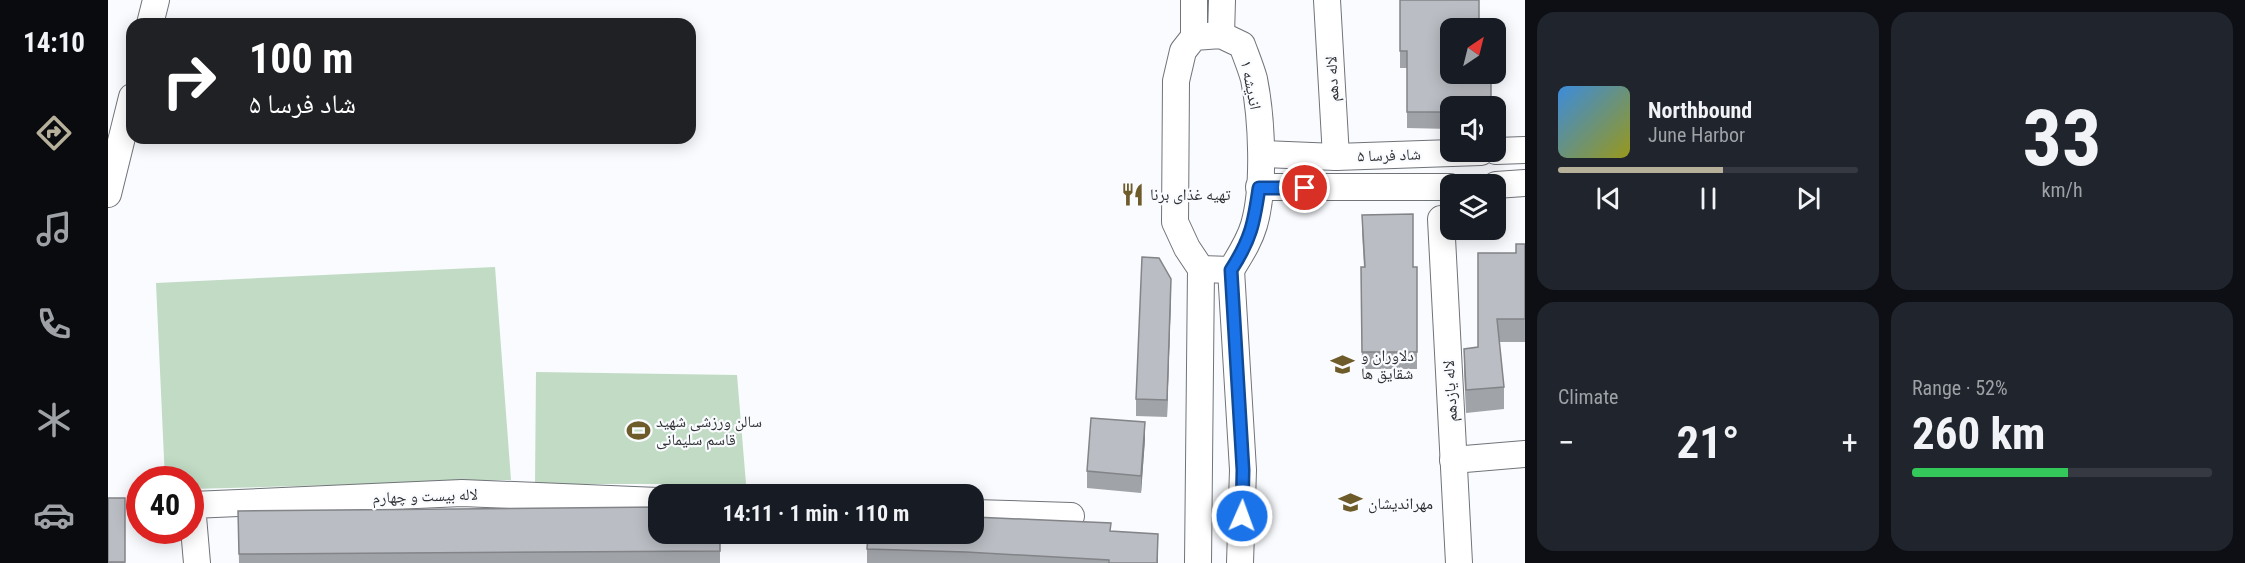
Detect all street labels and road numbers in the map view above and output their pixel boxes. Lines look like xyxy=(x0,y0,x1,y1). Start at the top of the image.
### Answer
street label: لاله دهم xyxy=(1321,56,1344,102)
street label: اندیشه ۱ xyxy=(1237,59,1265,111)
street label: شاد فرسا ۵ xyxy=(1357,144,1421,166)
street label: لاله یازدهم xyxy=(1439,360,1462,422)
street label: لاله بیست و چهارم xyxy=(372,485,478,508)

